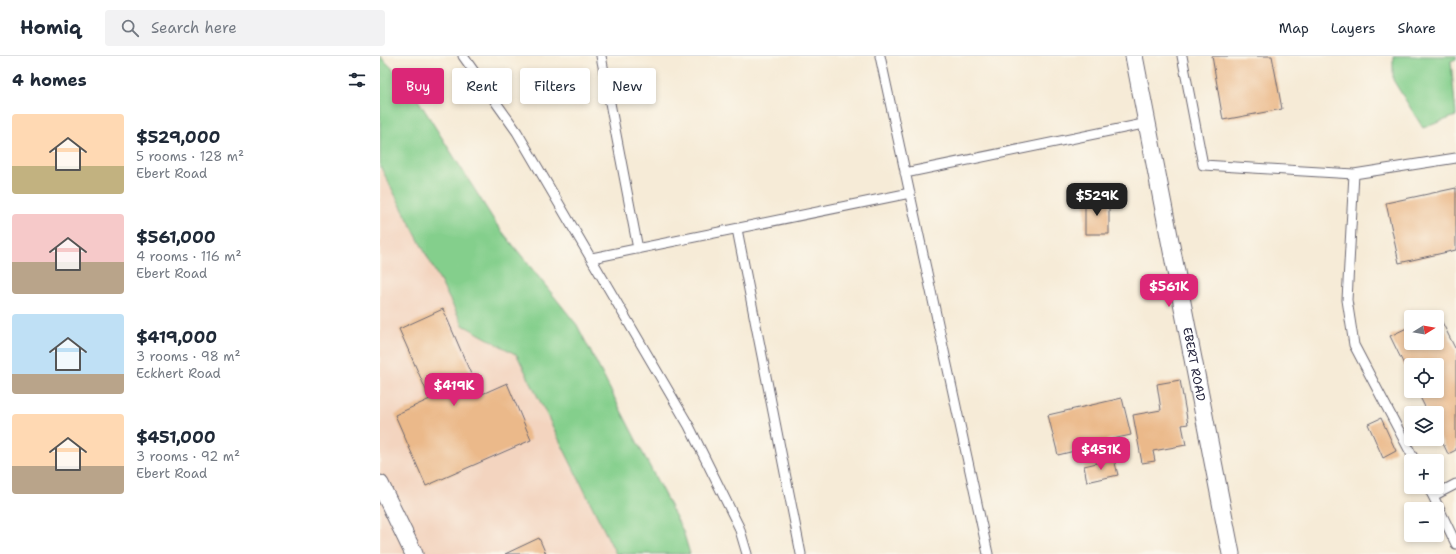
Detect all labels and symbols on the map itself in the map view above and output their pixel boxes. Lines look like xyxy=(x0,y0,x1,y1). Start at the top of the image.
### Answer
pin: $529K xyxy=(1069,183,1125,217)
pin: $561K xyxy=(1141,274,1197,308)
north arrow xyxy=(1404,310,1444,350)
street label: EBERT ROAD xyxy=(1179,326,1209,403)
pin: $419K xyxy=(426,373,482,407)
pin: $451K xyxy=(1073,437,1129,471)

